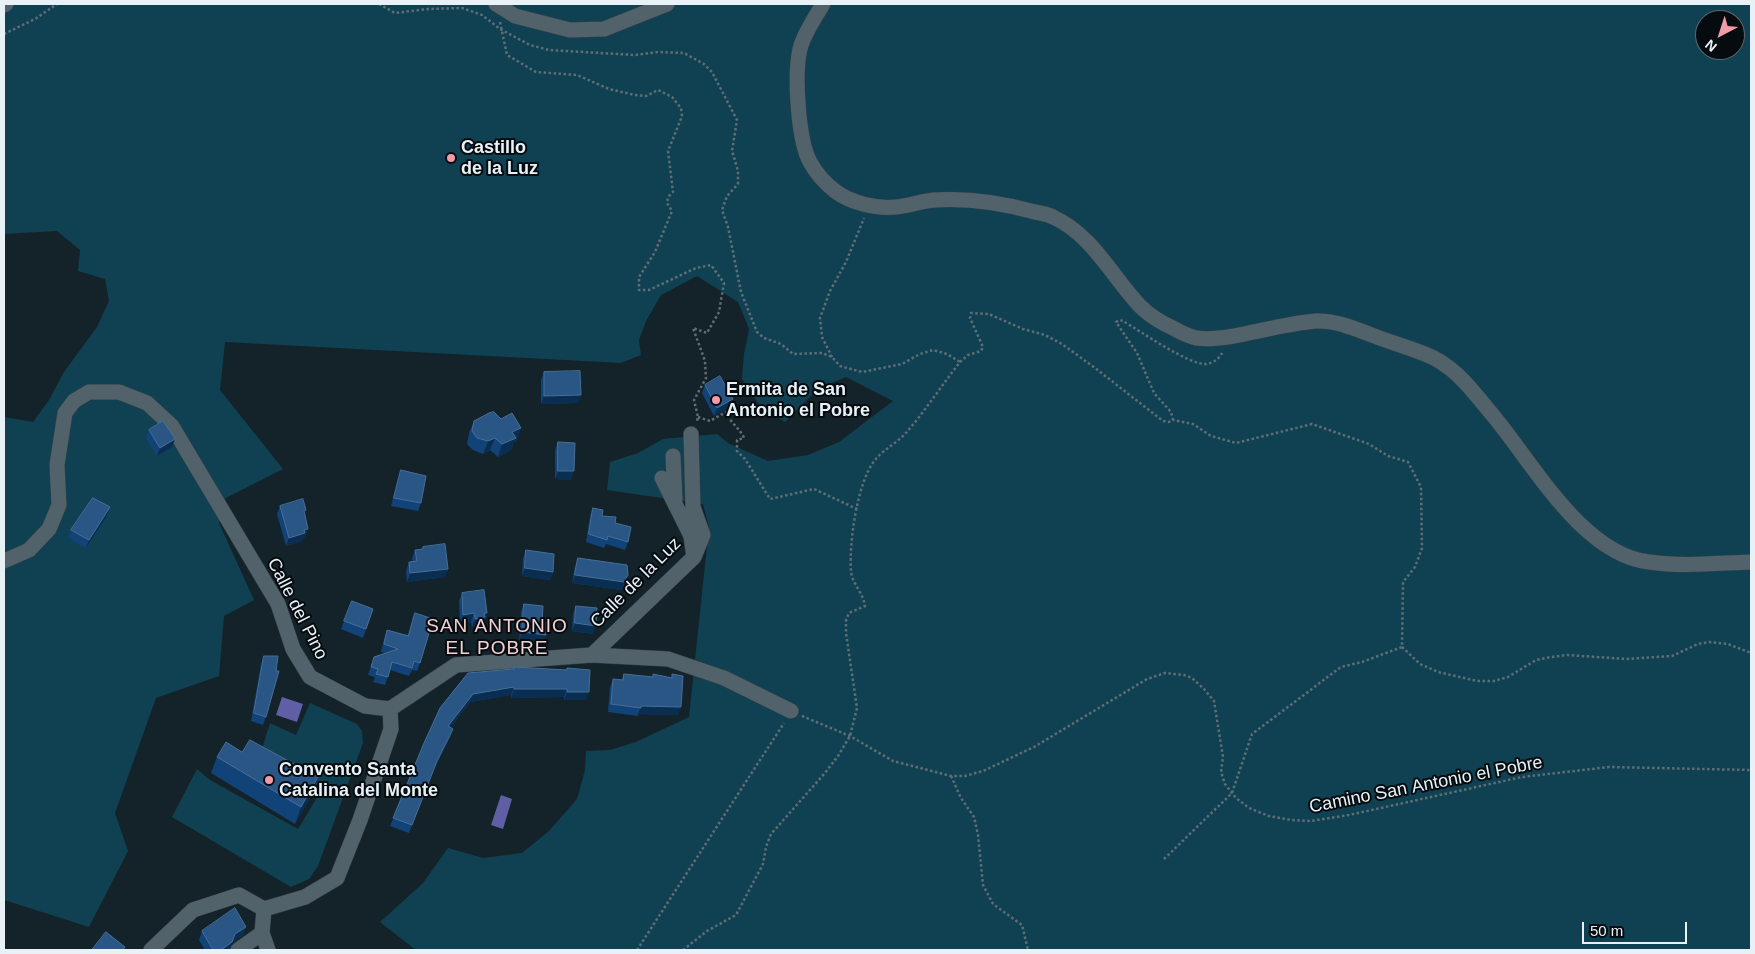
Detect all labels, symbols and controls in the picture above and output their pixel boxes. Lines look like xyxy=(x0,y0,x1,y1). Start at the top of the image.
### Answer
north arrow xyxy=(1695,10,1745,60)
text: N xyxy=(1702,36,1720,55)
place label: Castillo de la Luz xyxy=(461,137,538,180)
marker: Castillo de la Luz xyxy=(445,152,457,164)
place label: Ermita de San Antonio el Pobre xyxy=(726,379,870,422)
marker: Ermita de San Antonio el Pobre xyxy=(710,394,722,406)
street label: Calle de la Luz xyxy=(586,533,686,633)
street label: Calle del Pino xyxy=(262,555,332,663)
district label: SAN ANTONIO EL POBRE xyxy=(425,616,569,660)
street label: Camino San Antonio el Pobre xyxy=(1308,752,1544,818)
place label: Convento Santa Catalina del Monte xyxy=(279,759,438,802)
marker: Convento Santa Catalina del Monte xyxy=(263,774,275,786)
scale bar xyxy=(1585,912,1690,944)
text: 50 m xyxy=(1590,922,1623,939)

